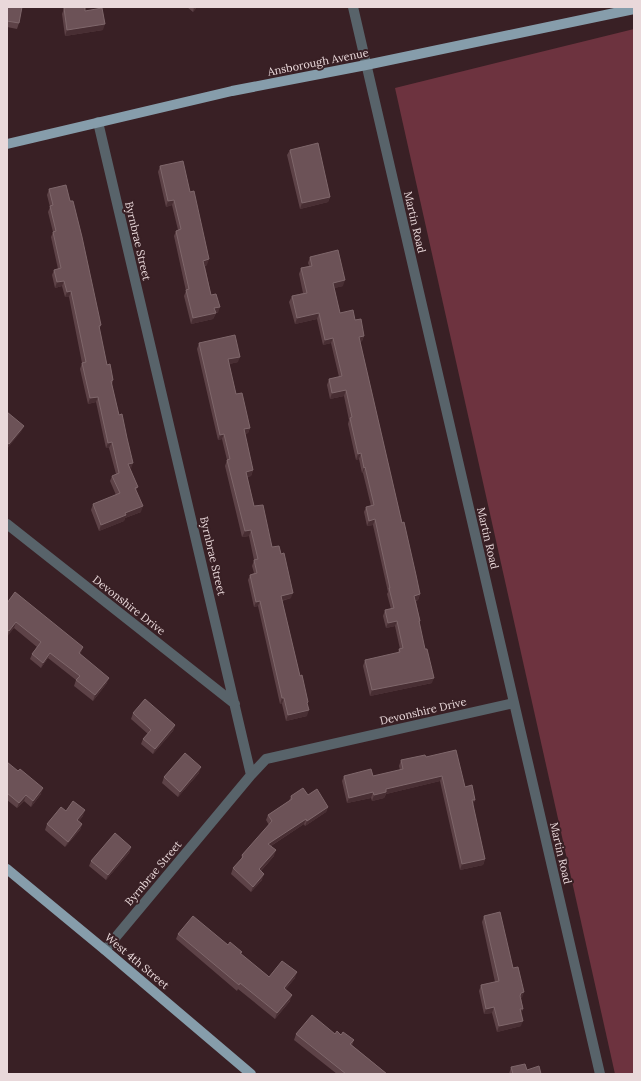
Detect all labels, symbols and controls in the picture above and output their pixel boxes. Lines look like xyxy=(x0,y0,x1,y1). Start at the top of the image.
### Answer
street label: Ansborough Avenue xyxy=(265,45,370,79)
street label: Martin Road xyxy=(401,190,429,255)
street label: Byrnbrae Street xyxy=(122,200,154,283)
street label: Martin Road xyxy=(474,506,502,571)
street label: Byrnbrae Street xyxy=(197,515,229,598)
street label: Devonshire Drive xyxy=(90,572,168,638)
street label: Devonshire Drive xyxy=(378,694,468,728)
street label: Martin Road xyxy=(547,821,575,886)
street label: Byrnbrae Street xyxy=(122,837,185,908)
street label: West 4th Street xyxy=(102,930,173,992)

